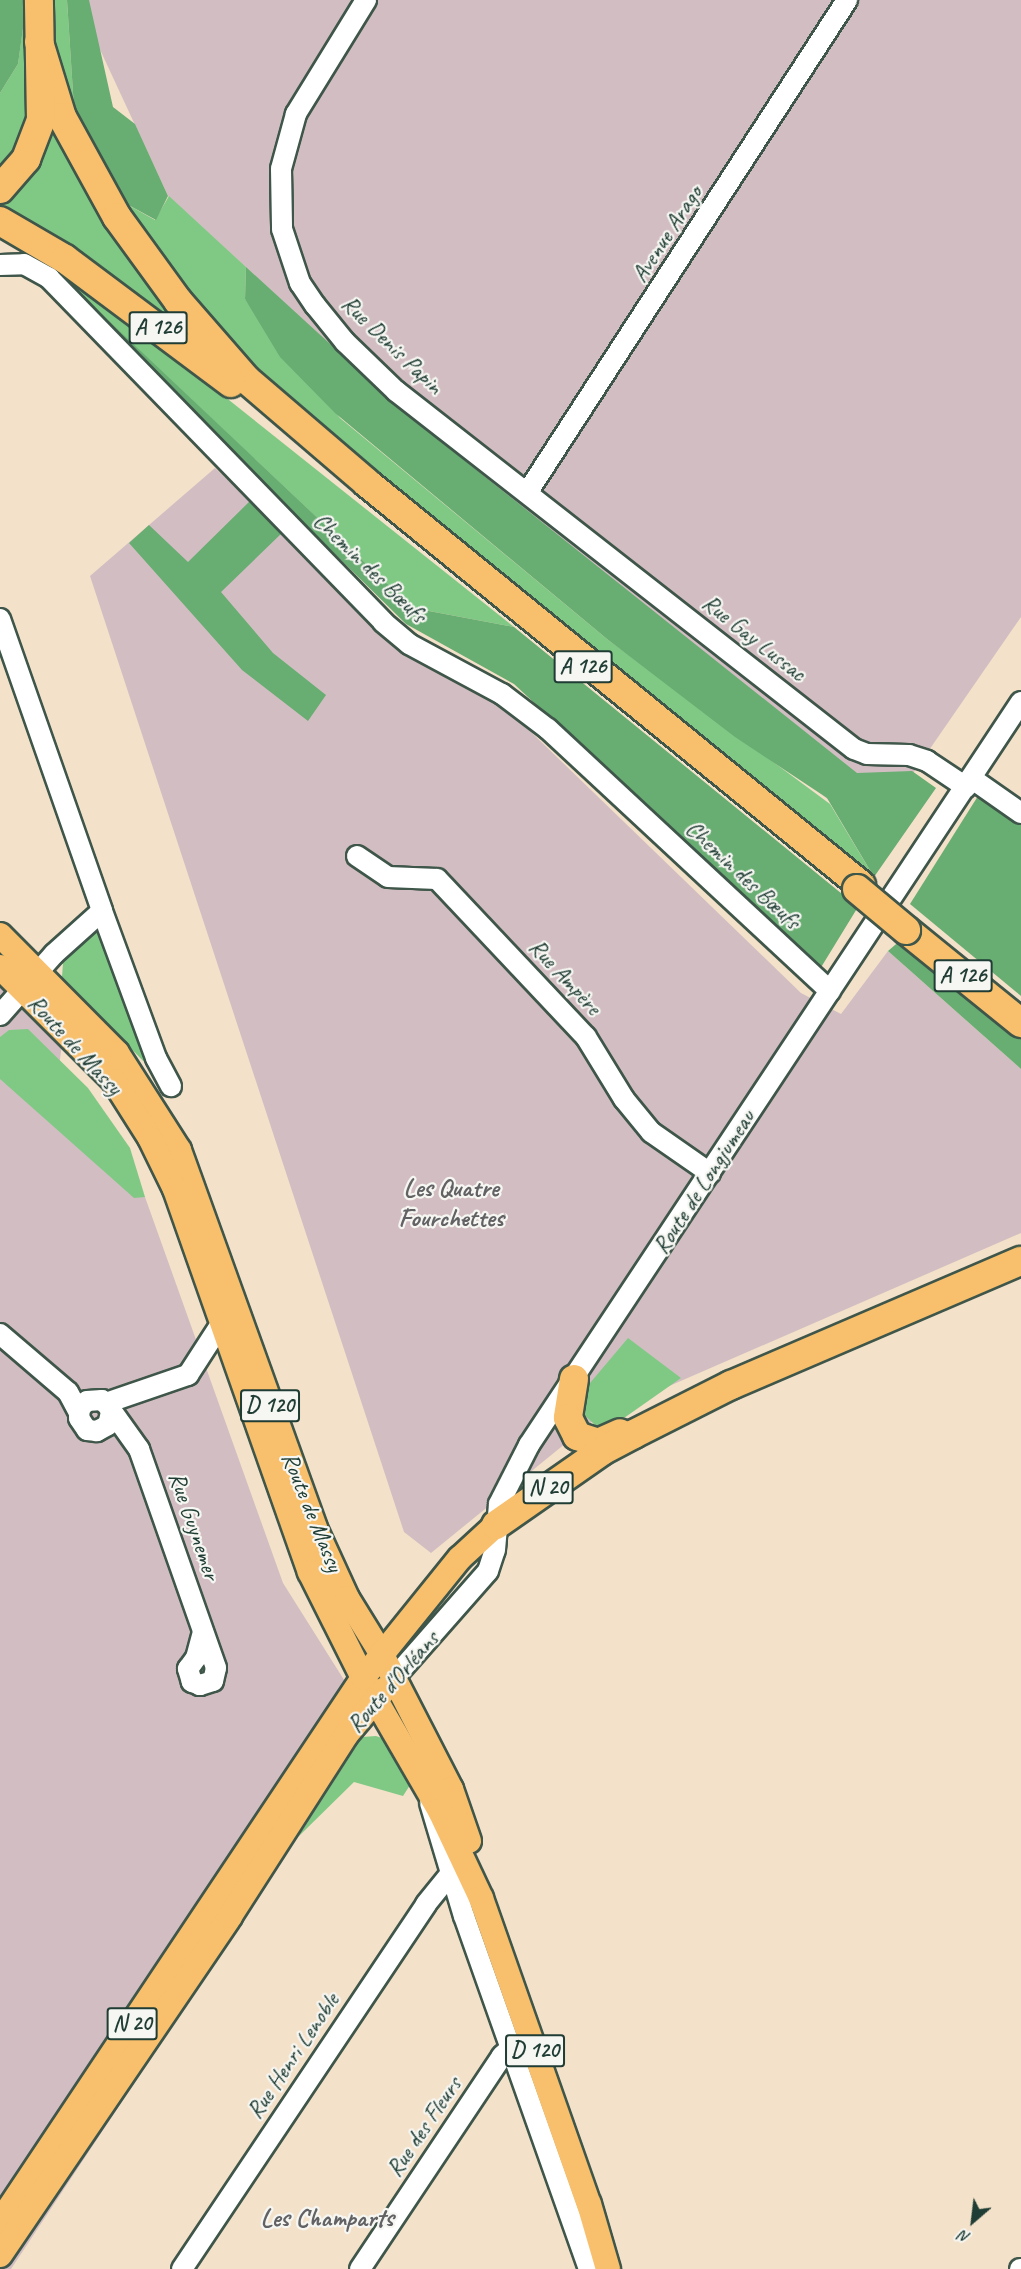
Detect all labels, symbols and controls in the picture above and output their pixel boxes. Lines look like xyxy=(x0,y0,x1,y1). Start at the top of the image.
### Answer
street label: Avenue Arago xyxy=(625,181,709,287)
street label: Rue Denis Papin xyxy=(335,289,449,401)
road number: A 126 xyxy=(128,309,188,347)
street label: Chemin des Bœufs xyxy=(307,507,433,629)
street label: Rue Gay Lussac xyxy=(697,589,811,687)
road number: A 126 xyxy=(553,648,613,686)
street label: Chemin des Bœufs xyxy=(679,814,807,936)
street label: Rue Ampère xyxy=(523,933,607,1021)
road number: A 126 xyxy=(933,957,993,995)
street label: Route de Massy xyxy=(21,989,129,1101)
street label: Route de Longjumeau xyxy=(646,1104,762,1260)
district label: Les Quatre Fourchettes xyxy=(398,1172,504,1234)
road number: D 120 xyxy=(240,1387,300,1425)
street label: Route de Massy xyxy=(275,1448,349,1576)
street label: Rue Guynemer xyxy=(162,1468,226,1584)
road number: N 20 xyxy=(522,1469,574,1507)
street label: Route d'Orléans xyxy=(341,1625,445,1739)
street label: Rue Henri Lenoble xyxy=(240,1988,346,2124)
road number: N 20 xyxy=(106,2005,158,2043)
road number: D 120 xyxy=(505,2032,565,2070)
street label: Rue des Fleurs xyxy=(380,2071,468,2183)
north arrow xyxy=(943,2191,1003,2251)
district label: Les Champarts xyxy=(260,2202,394,2234)
text: N xyxy=(955,2226,974,2248)

